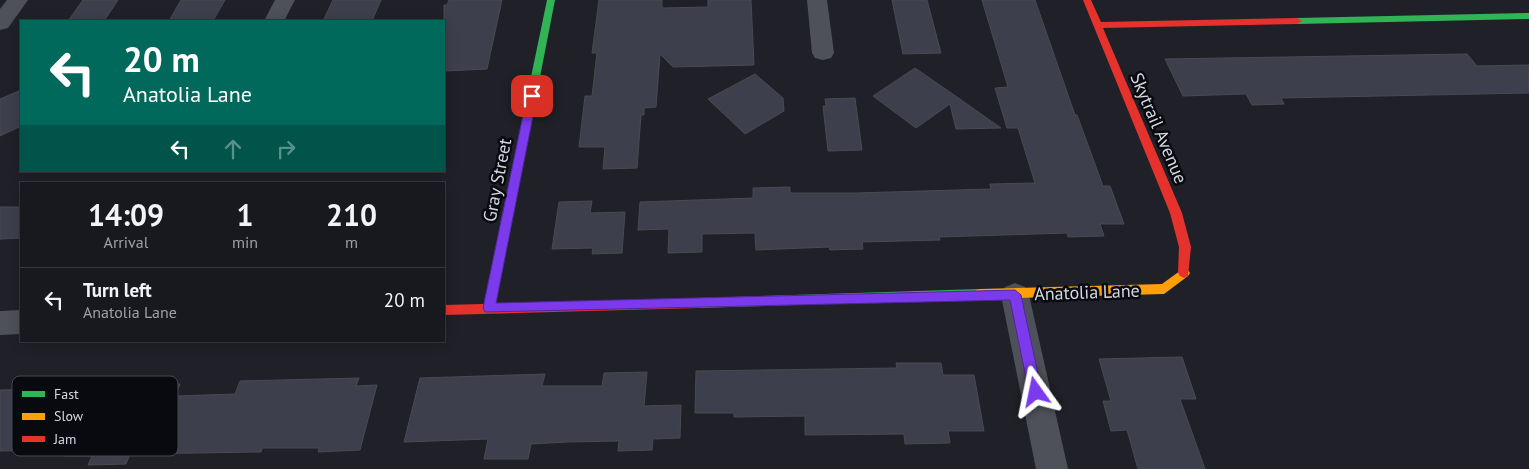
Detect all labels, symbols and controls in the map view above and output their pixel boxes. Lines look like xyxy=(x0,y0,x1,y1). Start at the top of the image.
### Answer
text: 20 m xyxy=(123,36,200,82)
icon: left xyxy=(40,40,105,105)
street label: Skytrail Avenue xyxy=(1125,69,1193,187)
pin xyxy=(511,75,553,117)
text: Anatolia Lane xyxy=(123,80,252,108)
icon: arrive xyxy=(518,82,546,110)
icon: left xyxy=(166,135,194,163)
icon: ahead xyxy=(219,135,247,163)
icon: right xyxy=(272,135,300,163)
street label: Gray Street xyxy=(478,136,516,224)
text: 14:09 xyxy=(88,195,164,234)
text: 1 xyxy=(237,195,254,234)
text: 210 xyxy=(326,195,377,234)
text: Arrival xyxy=(104,232,148,252)
text: min xyxy=(232,232,258,252)
text: m xyxy=(345,232,358,252)
text: Turn left xyxy=(83,278,152,302)
street label: Anatolia Lane xyxy=(1034,279,1140,305)
icon: left xyxy=(40,286,68,314)
text: 20 m xyxy=(384,288,425,312)
text: Anatolia Lane xyxy=(83,302,177,322)
position arrow xyxy=(1009,365,1061,417)
legend xyxy=(12,376,178,456)
text: Fast xyxy=(54,385,79,403)
text: Slow xyxy=(54,407,84,425)
text: Jam xyxy=(53,430,76,448)

